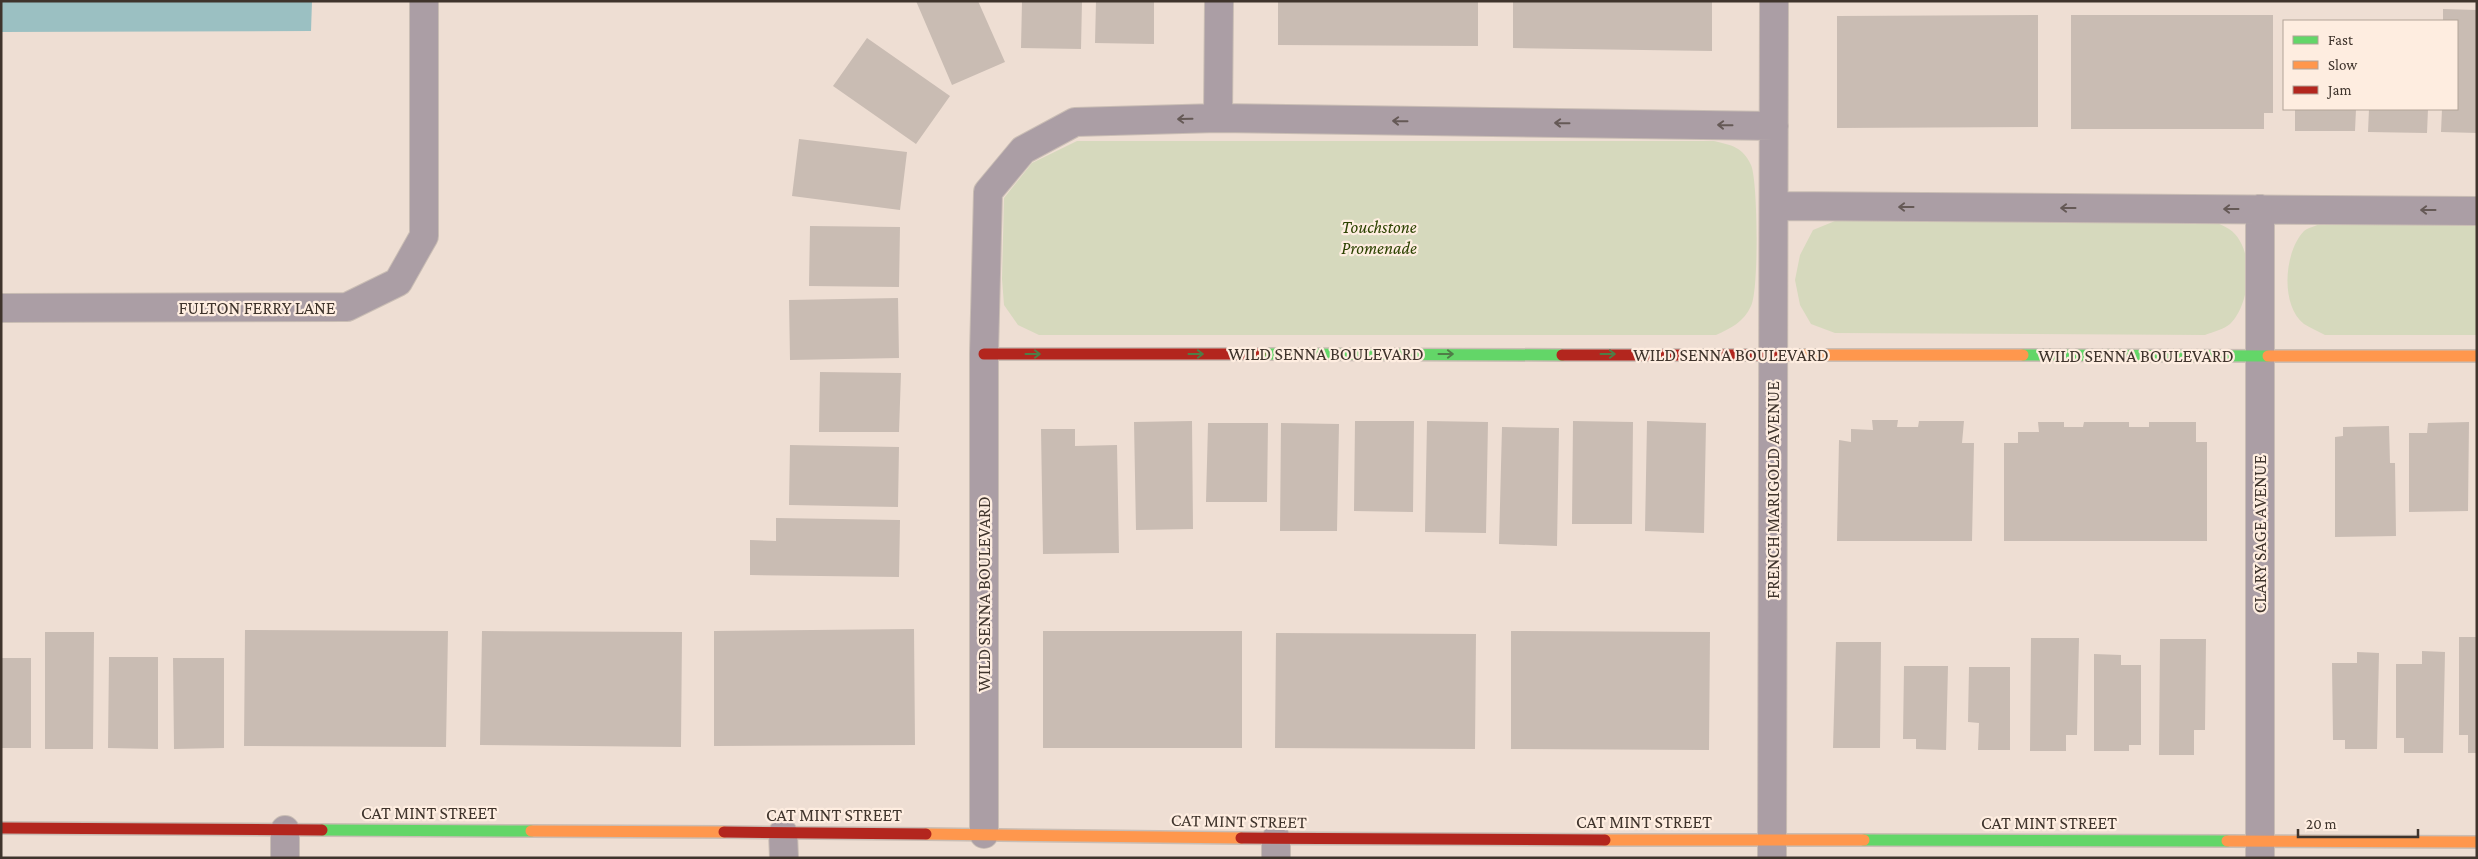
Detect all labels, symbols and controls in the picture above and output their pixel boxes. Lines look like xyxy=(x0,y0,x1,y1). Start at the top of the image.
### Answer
legend xyxy=(2283,20,2458,110)
text: Fast xyxy=(2328,32,2354,48)
text: Slow xyxy=(2328,57,2358,73)
text: Jam xyxy=(2326,82,2351,99)
one-way arrow xyxy=(1177,114,1194,124)
one-way arrow xyxy=(1392,116,1408,126)
one-way arrow xyxy=(1555,118,1571,128)
one-way arrow xyxy=(1717,120,1734,130)
one-way arrow xyxy=(1898,202,1914,212)
one-way arrow xyxy=(2060,203,2076,213)
one-way arrow xyxy=(2223,204,2239,214)
one-way arrow xyxy=(2420,205,2436,215)
park label: Touchstone Promenade xyxy=(1341,217,1417,258)
street label: FULTON FERRY LANE xyxy=(178,298,336,318)
street label: WILD SENNA BOULEVARD xyxy=(1228,344,1424,364)
street label: WILD SENNA BOULEVARD xyxy=(1633,345,1829,365)
street label: WILD SENNA BOULEVARD xyxy=(2038,346,2234,366)
one-way arrow xyxy=(1024,349,1041,359)
one-way arrow xyxy=(1187,349,1203,359)
one-way arrow xyxy=(1437,349,1453,359)
one-way arrow xyxy=(1600,350,1616,359)
street label: FRENCH MARIGOLD AVENUE xyxy=(1763,381,1783,599)
street label: CLARY SAGE AVENUE xyxy=(2250,454,2270,613)
street label: WILD SENNA BOULEVARD xyxy=(974,496,994,692)
street label: CAT MINT STREET xyxy=(361,803,497,823)
street label: CAT MINT STREET xyxy=(766,805,902,825)
scale bar xyxy=(2298,806,2418,838)
street label: CAT MINT STREET xyxy=(1171,810,1307,832)
street label: CAT MINT STREET xyxy=(1576,812,1712,832)
street label: CAT MINT STREET xyxy=(1981,813,2117,833)
text: 20 m xyxy=(2306,816,2337,832)

